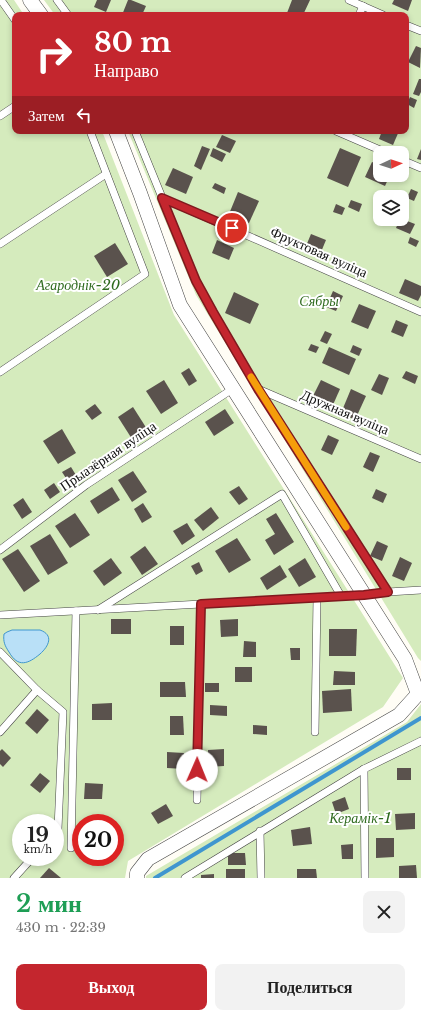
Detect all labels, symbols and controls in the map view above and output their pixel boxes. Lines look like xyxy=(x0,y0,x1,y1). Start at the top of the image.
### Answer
text: 80 m xyxy=(94,25,171,60)
icon: right xyxy=(28,28,80,80)
text: Направо xyxy=(94,60,159,82)
icon: left xyxy=(73,104,95,126)
text: Затем xyxy=(28,106,65,125)
north arrow xyxy=(373,146,409,182)
map controls xyxy=(373,146,409,226)
button: layers xyxy=(373,190,409,226)
pin xyxy=(215,211,249,245)
icon: arrive xyxy=(221,217,243,239)
street label: Фруктовая вуліца xyxy=(268,223,371,282)
park label: Агароднік-20 xyxy=(35,276,120,294)
park label: Сябры xyxy=(299,292,339,310)
street label: Дружная вуліца xyxy=(298,385,393,439)
street label: Прыазёрная вуліца xyxy=(56,417,160,495)
position arrow xyxy=(176,749,218,791)
park label: Керамік-1 xyxy=(328,809,391,827)
speed limit sign: 20 xyxy=(72,814,124,866)
text: 19 xyxy=(27,823,49,847)
text: km/h xyxy=(24,843,52,856)
text: 2 мин xyxy=(16,889,82,918)
button: close xyxy=(363,891,405,933)
text: 430 m · 22:39 xyxy=(16,919,106,936)
button: Выход xyxy=(16,964,207,1010)
button: Поделиться xyxy=(215,964,405,1010)

